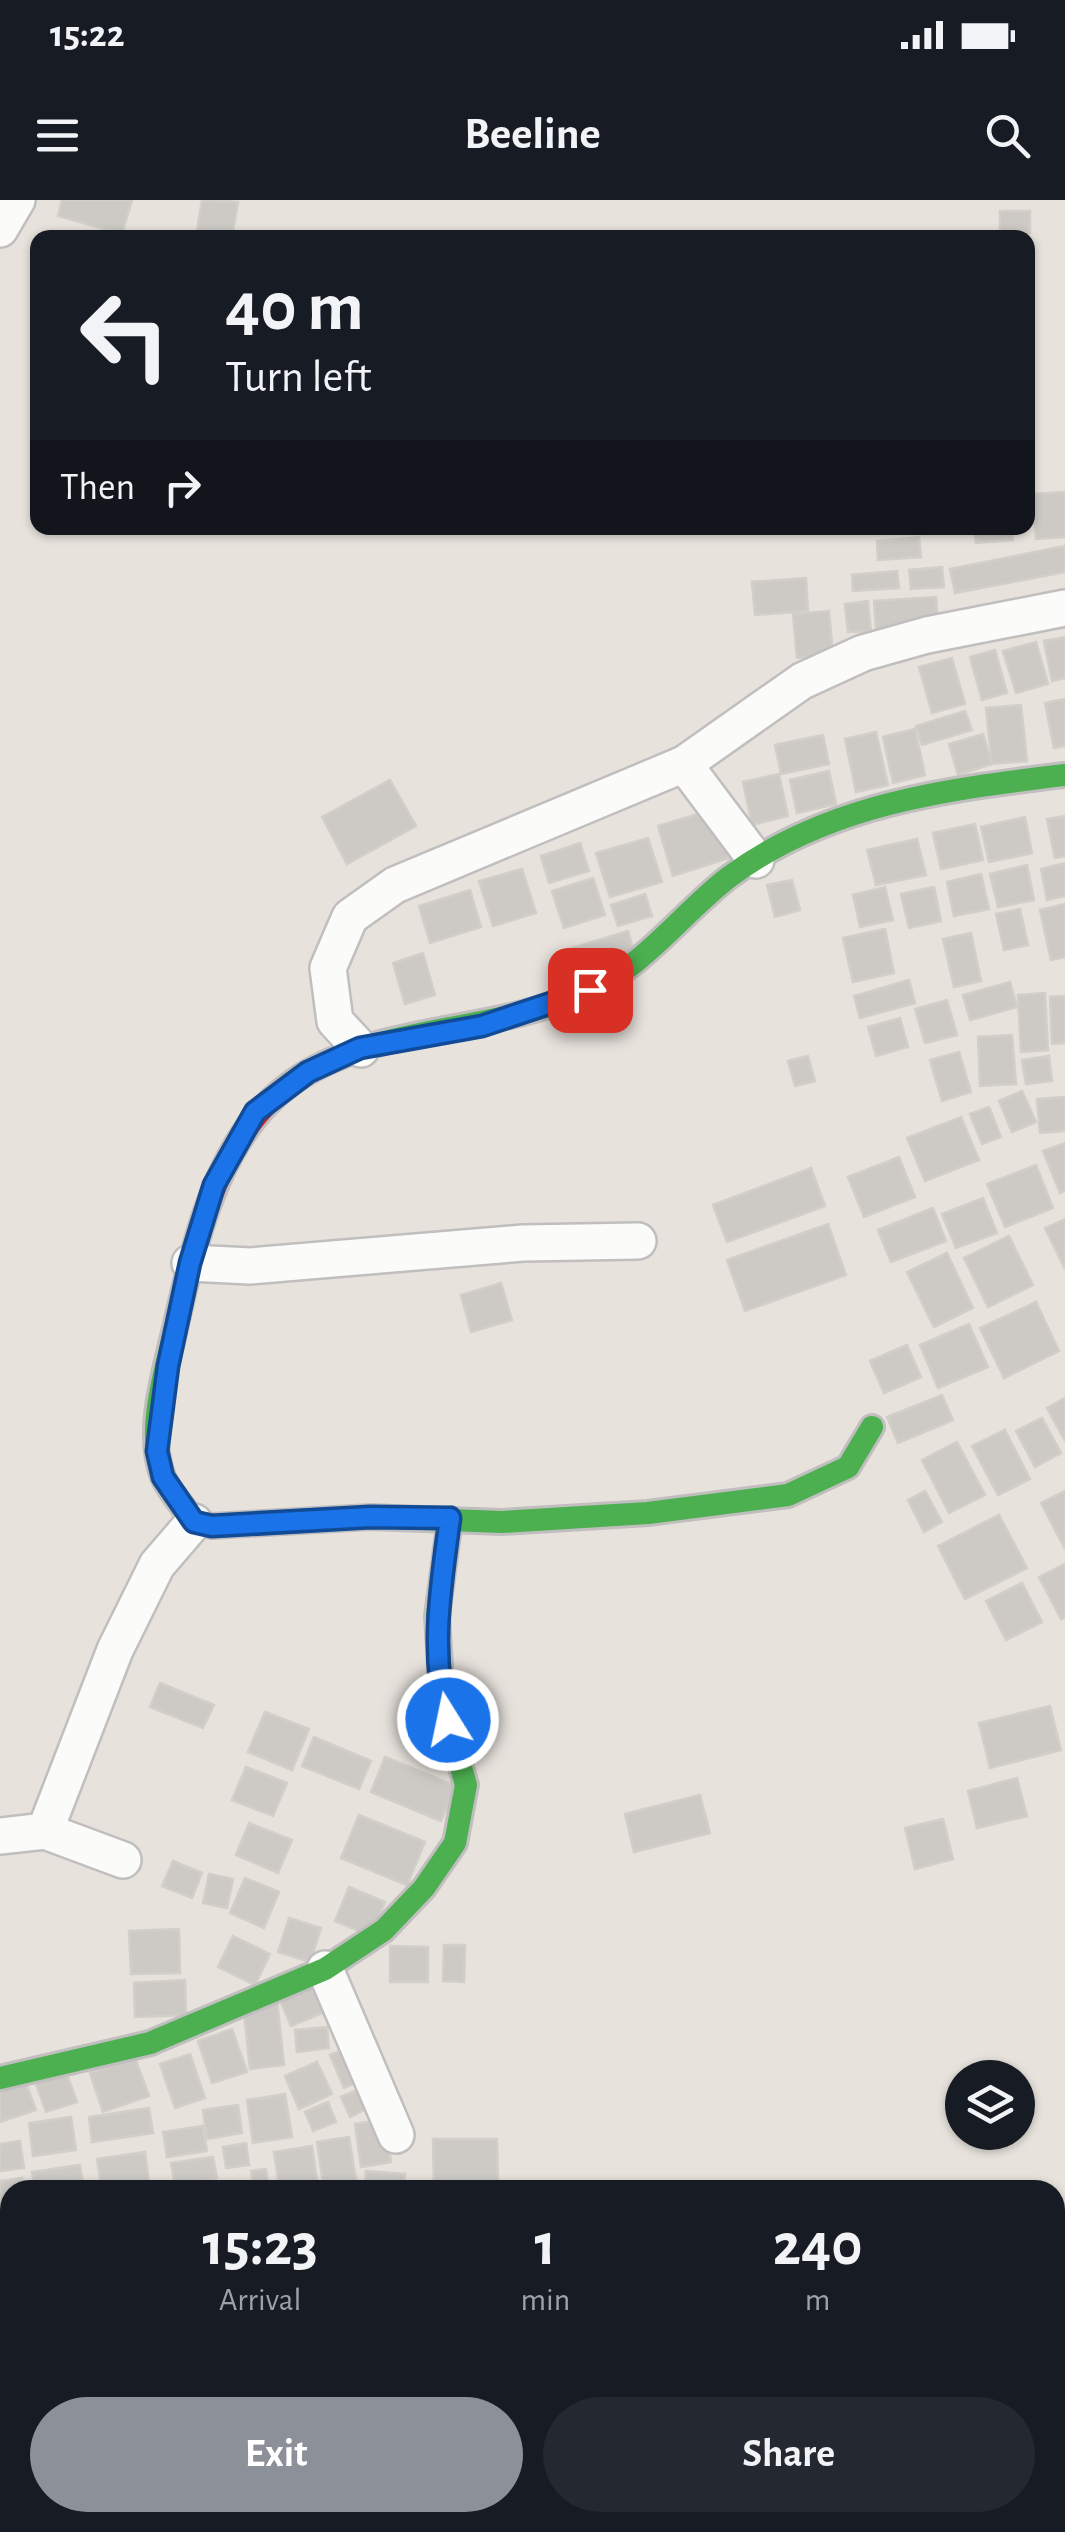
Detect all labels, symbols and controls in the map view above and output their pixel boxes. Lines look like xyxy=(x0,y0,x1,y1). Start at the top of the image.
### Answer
text: 15:22 xyxy=(50,16,125,54)
icon: menu xyxy=(30,108,85,163)
icon: search xyxy=(980,108,1035,163)
text: Beeline xyxy=(464,112,601,157)
icon: left xyxy=(60,270,190,400)
text: 40 m xyxy=(225,273,364,343)
text: Turn left xyxy=(225,355,372,400)
icon: right xyxy=(155,460,210,515)
text: Then xyxy=(60,469,135,507)
pin xyxy=(548,948,633,1033)
icon: arrive xyxy=(563,963,618,1018)
position arrow xyxy=(396,1668,500,1772)
map controls xyxy=(945,2060,1035,2150)
button: layers xyxy=(945,2060,1035,2150)
text: 15:23 xyxy=(203,2216,318,2276)
text: 1 xyxy=(535,2216,556,2276)
text: 240 xyxy=(773,2216,862,2276)
text: Arrival xyxy=(219,2284,301,2316)
text: min xyxy=(520,2284,570,2316)
text: m xyxy=(805,2284,830,2316)
button: Exit xyxy=(30,2397,523,2512)
button: Share xyxy=(543,2397,1035,2512)

